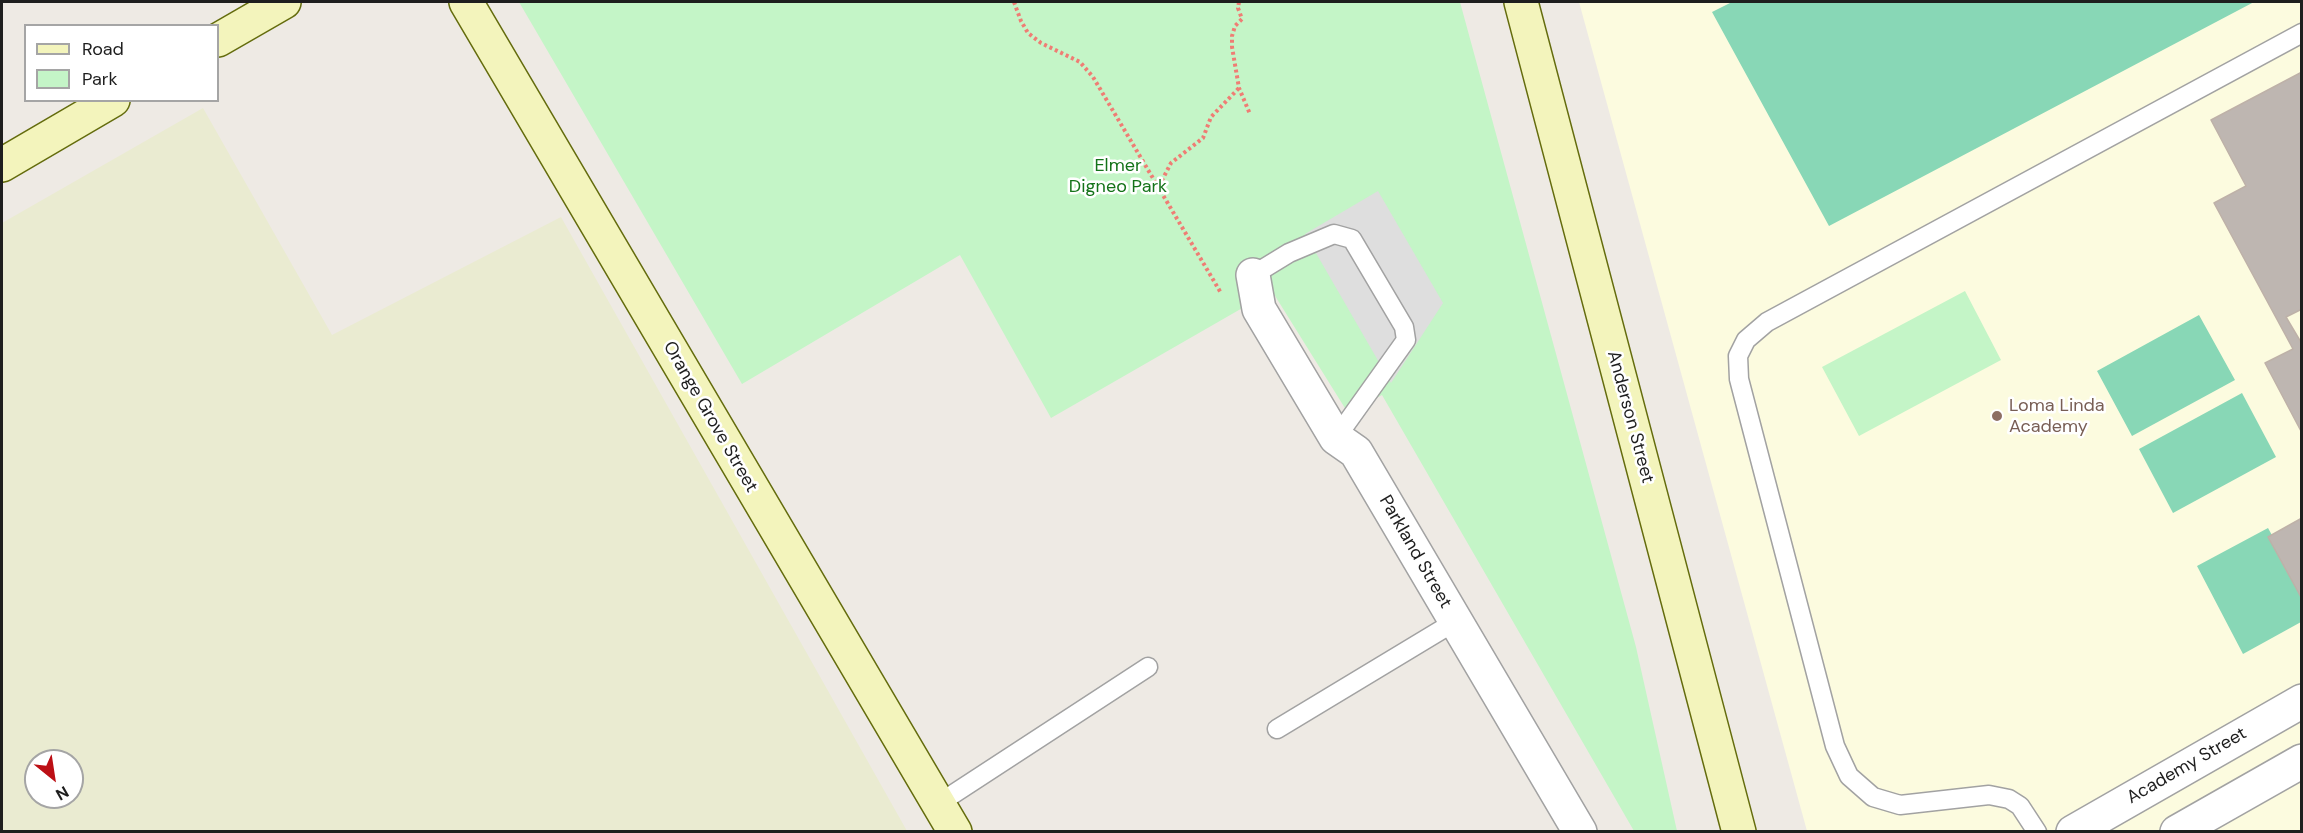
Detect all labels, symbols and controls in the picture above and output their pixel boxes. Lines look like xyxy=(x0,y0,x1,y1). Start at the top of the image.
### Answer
legend xyxy=(24,24,219,102)
text: Road xyxy=(82,37,124,61)
text: Park xyxy=(82,67,118,91)
park label: Elmer Digneo Park xyxy=(1069,155,1167,198)
street label: Orange Grove Street xyxy=(658,338,762,496)
street label: Anderson Street xyxy=(1602,348,1658,486)
place label: Loma Linda Academy xyxy=(2009,395,2105,438)
marker: Loma Linda Academy xyxy=(1990,409,2004,423)
street label: Parkland Street xyxy=(1374,492,1456,612)
street label: Academy Street xyxy=(2123,723,2251,809)
north arrow xyxy=(24,749,84,809)
text: N xyxy=(52,781,73,805)

